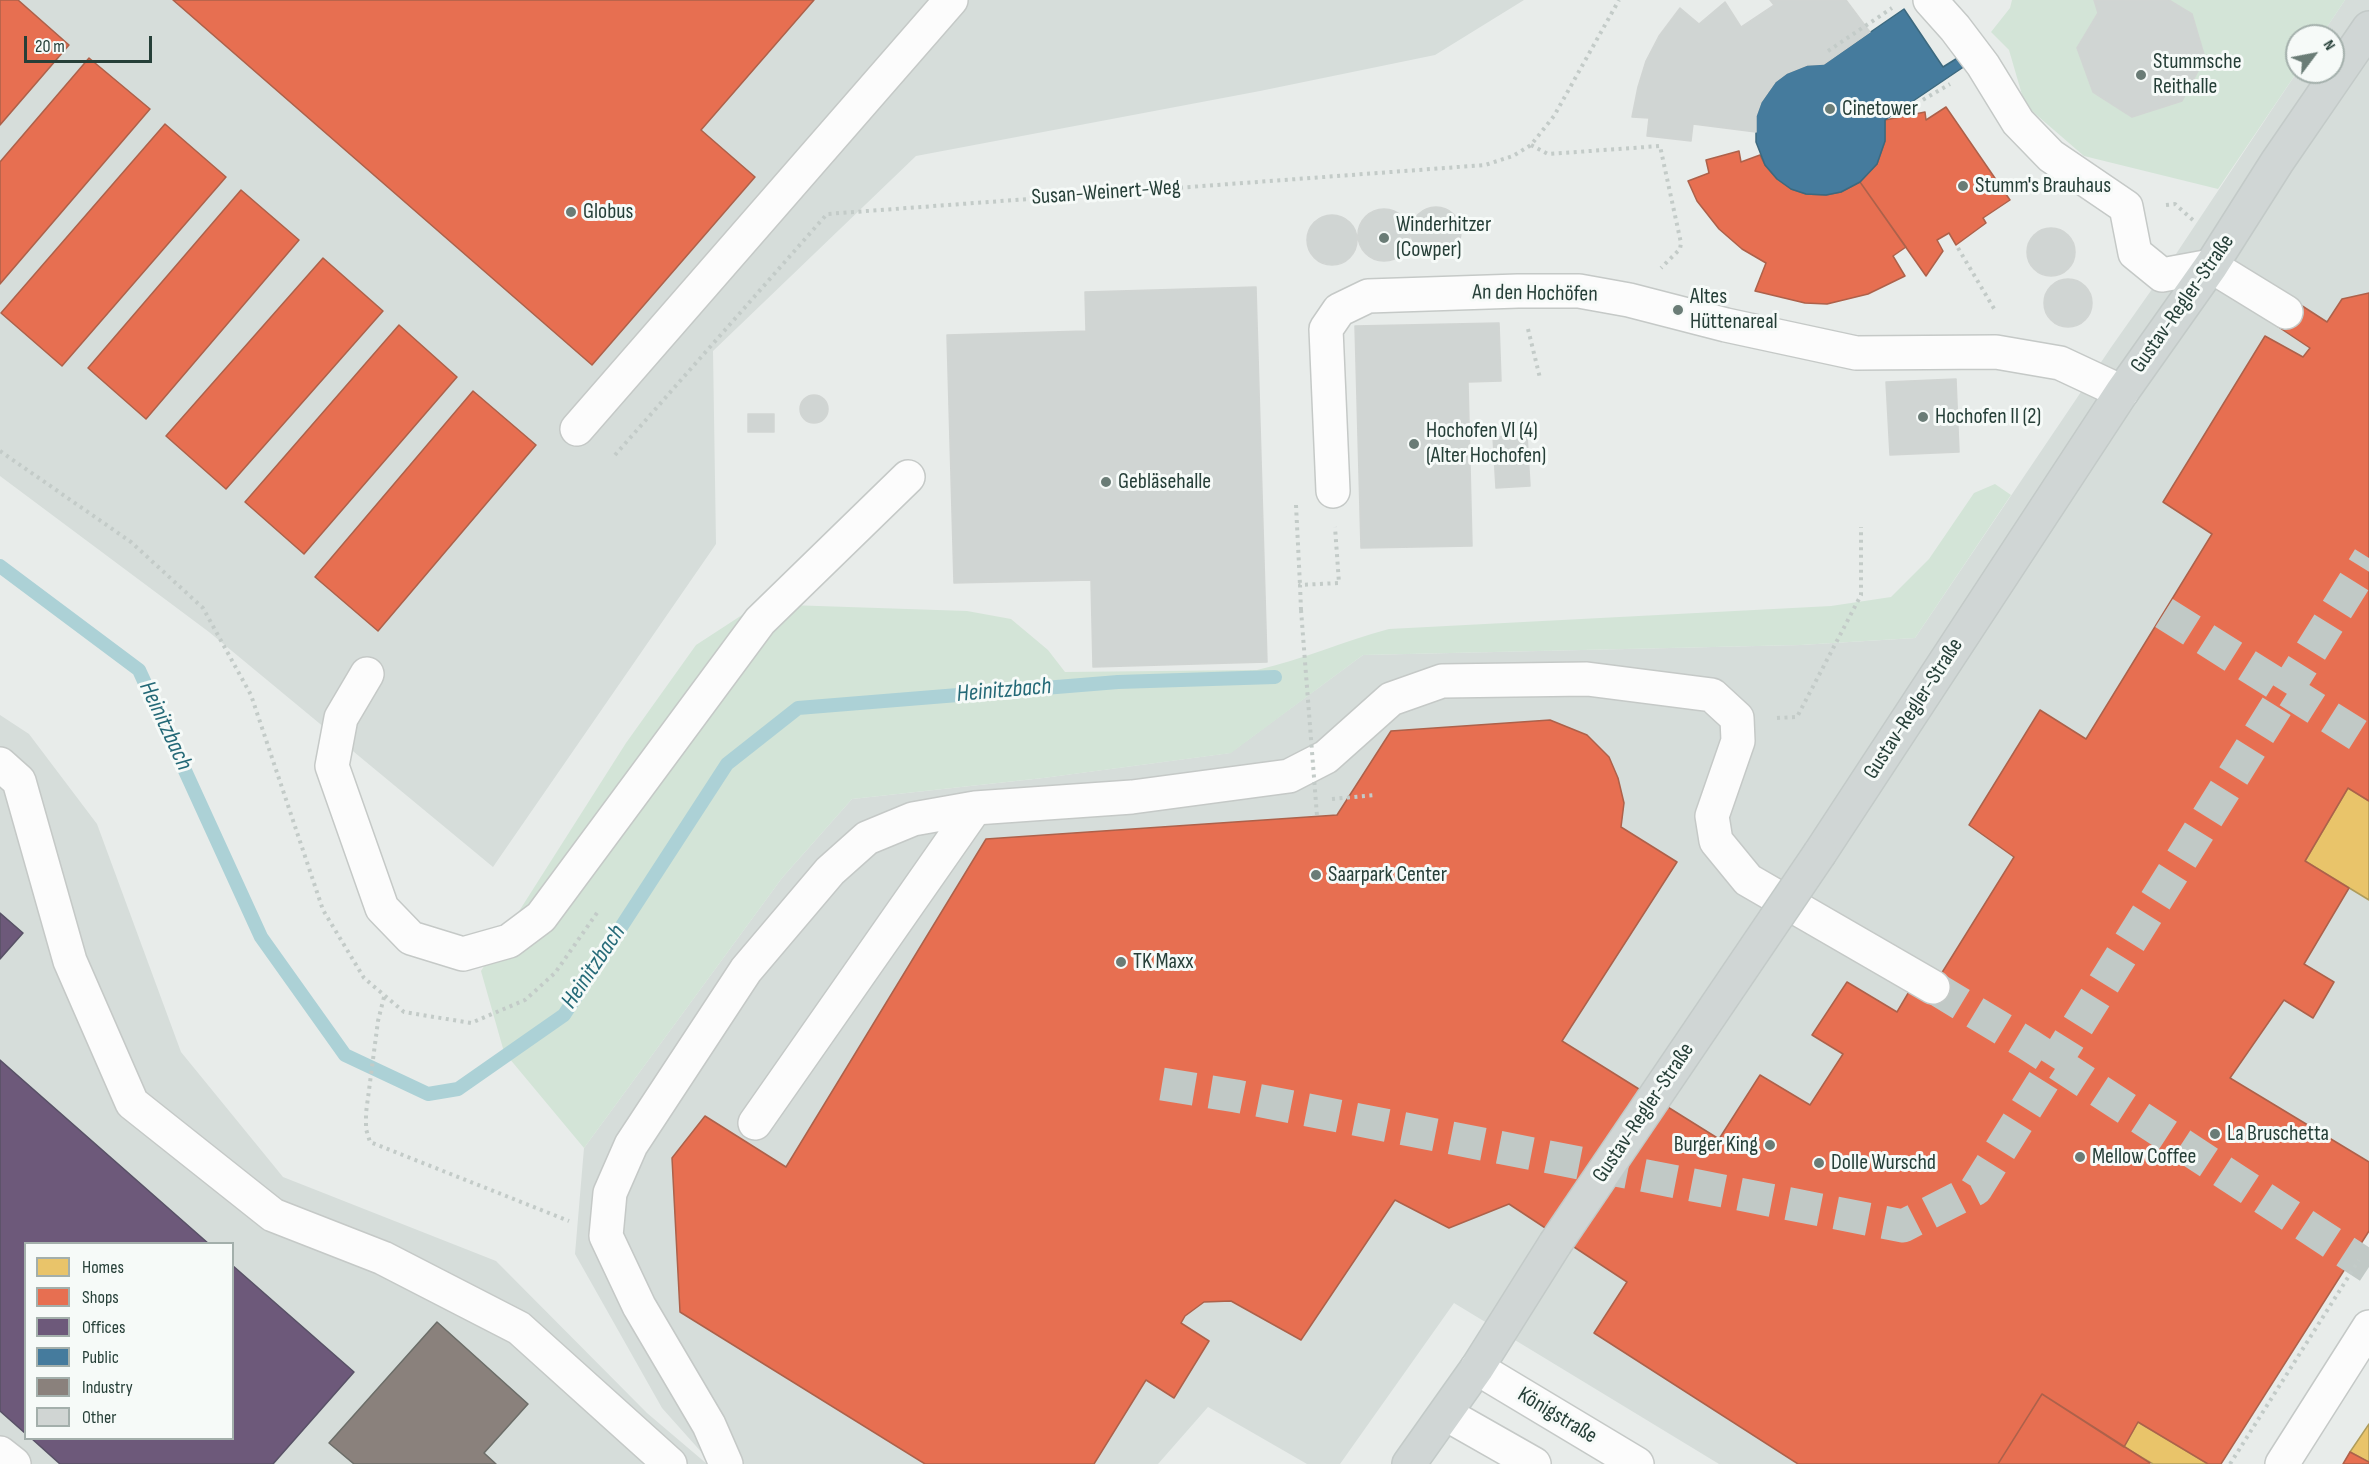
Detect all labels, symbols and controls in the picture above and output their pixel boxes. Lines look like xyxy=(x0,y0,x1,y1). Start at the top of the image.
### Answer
scale bar xyxy=(27,24,154,62)
north arrow xyxy=(2285,24,2345,84)
text: 20 m xyxy=(35,36,65,57)
text: N xyxy=(2319,37,2339,54)
place label: Stummsche Reithalle xyxy=(2153,49,2242,100)
marker: Stummsche Reithalle xyxy=(2134,68,2148,82)
place label: Cinetower xyxy=(1842,96,1918,122)
marker: Cinetower xyxy=(1823,102,1837,116)
place label: Stumm's Brauhaus xyxy=(1975,173,2111,199)
street label: Susan-Weinert-Weg xyxy=(1031,175,1181,211)
marker: Stumm's Brauhaus xyxy=(1956,179,1970,193)
place label: Globus xyxy=(583,199,633,225)
marker: Globus xyxy=(564,205,578,219)
place label: Winderhitzer (Cowper) xyxy=(1396,212,1491,264)
street label: Gustav-Regler-Straße xyxy=(2126,230,2240,378)
marker: Winderhitzer (Cowper) xyxy=(1377,231,1391,245)
street label: An den Hochöfen xyxy=(1472,280,1598,308)
place label: Altes Hüttenareal xyxy=(1690,284,1778,336)
marker: Altes Hüttenareal xyxy=(1671,303,1685,317)
place label: Hochofen II (2) xyxy=(1935,404,2041,430)
marker: Hochofen II (2) xyxy=(1916,410,1930,424)
place label: Hochofen VI (4) (Alter Hochofen) xyxy=(1426,418,1546,470)
marker: Hochofen VI (4) (Alter Hochofen) xyxy=(1407,437,1421,451)
place label: Gebläsehalle xyxy=(1118,469,1211,495)
marker: Gebläsehalle xyxy=(1099,475,1113,489)
street label: Gustav-Regler-Straße xyxy=(1859,634,1969,784)
water label: Heinitzbach xyxy=(956,673,1052,709)
water label: Heinitzbach xyxy=(132,677,198,775)
place label: Saarpark Center xyxy=(1328,862,1447,888)
marker: Saarpark Center xyxy=(1309,868,1323,882)
water label: Heinitzbach xyxy=(556,920,632,1014)
place label: TK Maxx xyxy=(1133,949,1193,975)
marker: TK Maxx xyxy=(1114,955,1128,969)
street label: Gustav-Regler-Straße xyxy=(1588,1038,1700,1188)
place label: La Bruschetta xyxy=(2227,1121,2329,1147)
marker: La Bruschetta xyxy=(2208,1127,2222,1141)
place label: Burger King xyxy=(1674,1132,1758,1158)
marker: Burger King xyxy=(1763,1138,1777,1152)
place label: Mellow Coffee xyxy=(2092,1144,2196,1170)
place label: Dolle Wurschd xyxy=(1831,1150,1936,1176)
marker: Mellow Coffee xyxy=(2073,1150,2087,1164)
marker: Dolle Wurschd xyxy=(1812,1156,1826,1170)
legend xyxy=(24,1242,234,1440)
text: Homes xyxy=(82,1257,124,1278)
text: Shops xyxy=(82,1287,119,1308)
text: Offices xyxy=(82,1317,125,1338)
text: Public xyxy=(82,1347,119,1368)
text: Industry xyxy=(82,1377,133,1398)
street label: Königstraße xyxy=(1512,1382,1602,1450)
text: Other xyxy=(82,1407,116,1428)

